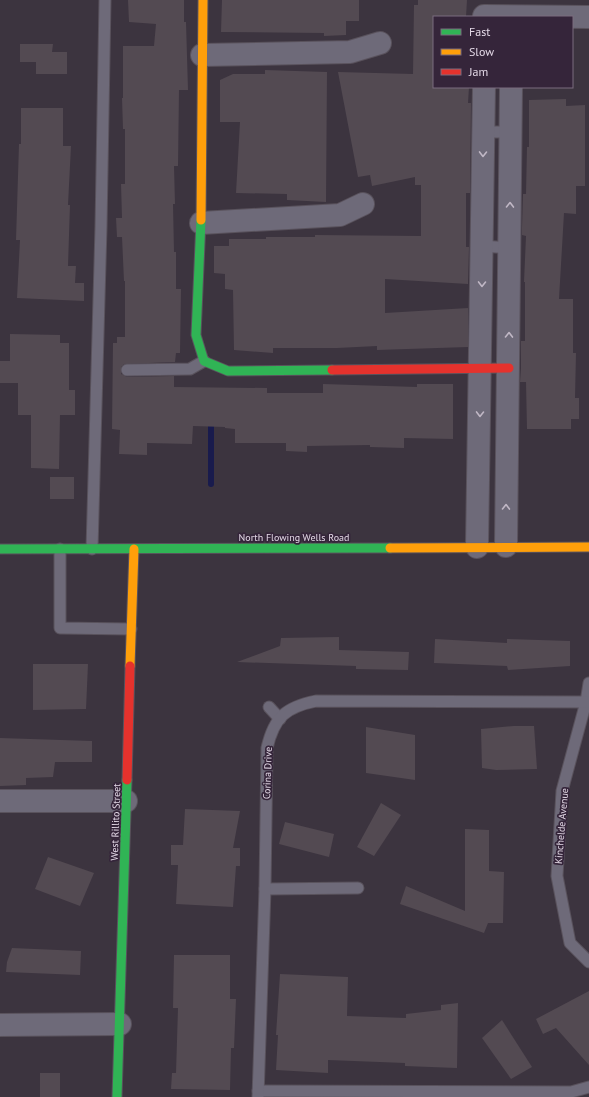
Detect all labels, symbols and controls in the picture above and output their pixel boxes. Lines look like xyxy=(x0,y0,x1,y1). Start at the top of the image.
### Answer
legend xyxy=(433,16,573,88)
text: Fast xyxy=(469,24,490,39)
text: Slow xyxy=(469,44,494,59)
text: Jam xyxy=(468,64,488,79)
one-way arrow xyxy=(479,151,487,157)
one-way arrow xyxy=(506,202,514,208)
one-way arrow xyxy=(478,281,486,287)
one-way arrow xyxy=(505,332,513,338)
one-way arrow xyxy=(476,411,484,417)
one-way arrow xyxy=(502,504,510,510)
street label: North Flowing Wells Road xyxy=(239,531,349,544)
street label: Corina Drive xyxy=(260,747,275,799)
street label: West Rillito Street xyxy=(108,783,123,861)
street label: Kinchelde Avenue xyxy=(552,787,571,865)

